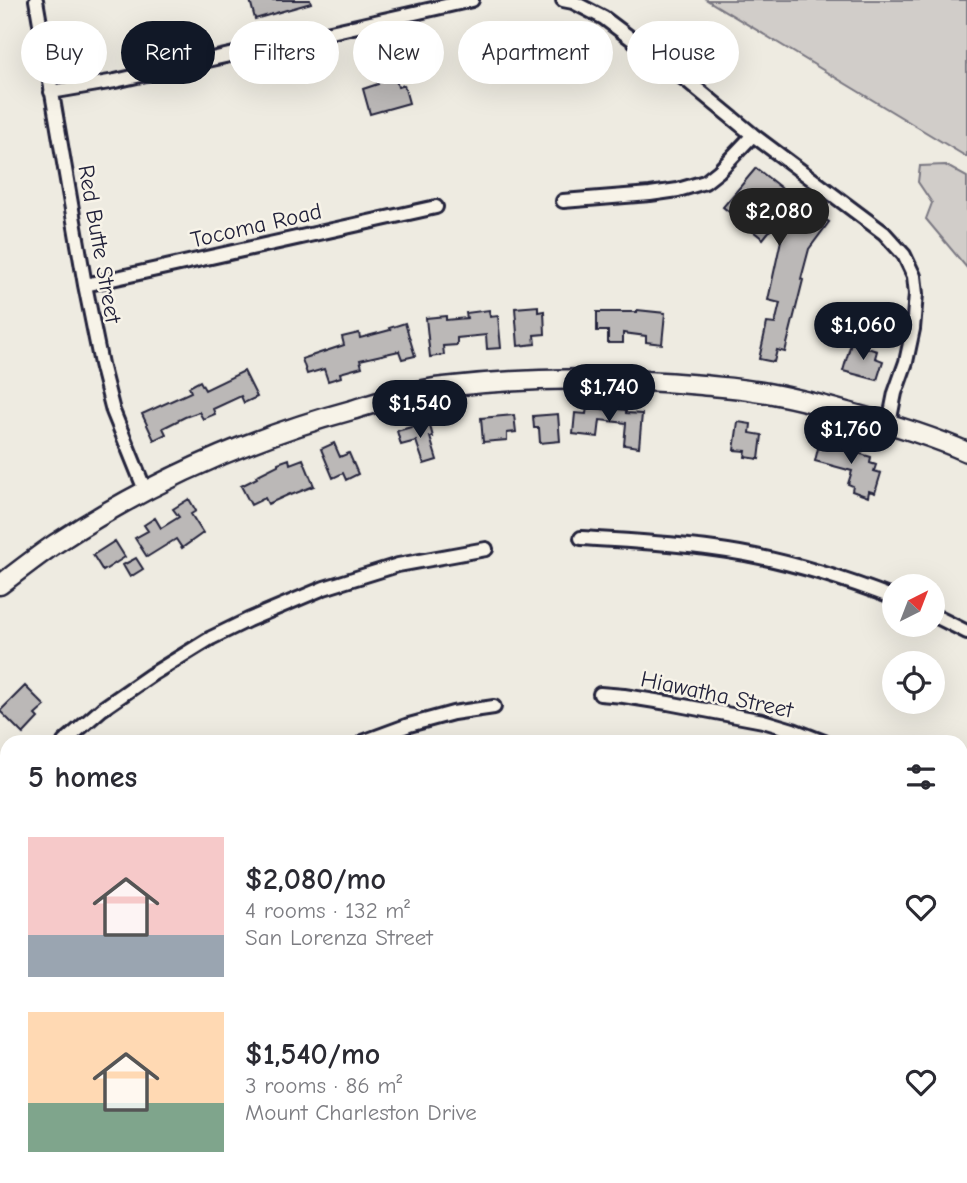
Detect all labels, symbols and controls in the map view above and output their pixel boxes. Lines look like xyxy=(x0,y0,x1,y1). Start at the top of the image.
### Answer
chip: Buy xyxy=(21,21,107,84)
chip: Rent xyxy=(121,21,215,84)
chip: Filters xyxy=(229,21,339,84)
chip: New xyxy=(353,21,444,84)
chip: Apartment xyxy=(458,21,613,84)
chip: House xyxy=(627,21,739,84)
street label: Red Butte Street xyxy=(72,163,127,327)
pin: $2,080 xyxy=(722,188,836,248)
street label: Tocoma Road xyxy=(188,197,324,254)
text: $2,080 xyxy=(745,197,813,224)
pin: $1,060 xyxy=(806,302,920,362)
text: $1,060 xyxy=(830,311,896,338)
pin: $1,740 xyxy=(552,364,666,424)
text: $1,740 xyxy=(579,373,639,400)
pin: $1,540 xyxy=(363,380,477,440)
text: $1,540 xyxy=(388,389,452,416)
pin: $1,760 xyxy=(794,406,908,466)
text: $1,760 xyxy=(820,415,882,442)
north arrow xyxy=(882,574,945,637)
map controls xyxy=(882,574,945,714)
button: locate xyxy=(882,651,945,714)
street label: Hiawatha Street xyxy=(638,665,797,724)
icon: filters xyxy=(902,758,940,796)
text: 5 homes xyxy=(28,760,137,795)
text: $2,080/mo xyxy=(245,862,386,897)
icon: home xyxy=(84,865,168,949)
icon: heart xyxy=(902,888,940,926)
text: 4 rooms · 132 m² xyxy=(245,897,410,924)
text: San Lorenza Street xyxy=(245,924,433,951)
text: $1,540/mo xyxy=(245,1037,380,1072)
icon: home xyxy=(84,1040,168,1124)
icon: heart xyxy=(902,1063,940,1101)
text: 3 rooms · 86 m² xyxy=(245,1072,402,1099)
text: Mount Charleston Drive xyxy=(245,1099,477,1126)

